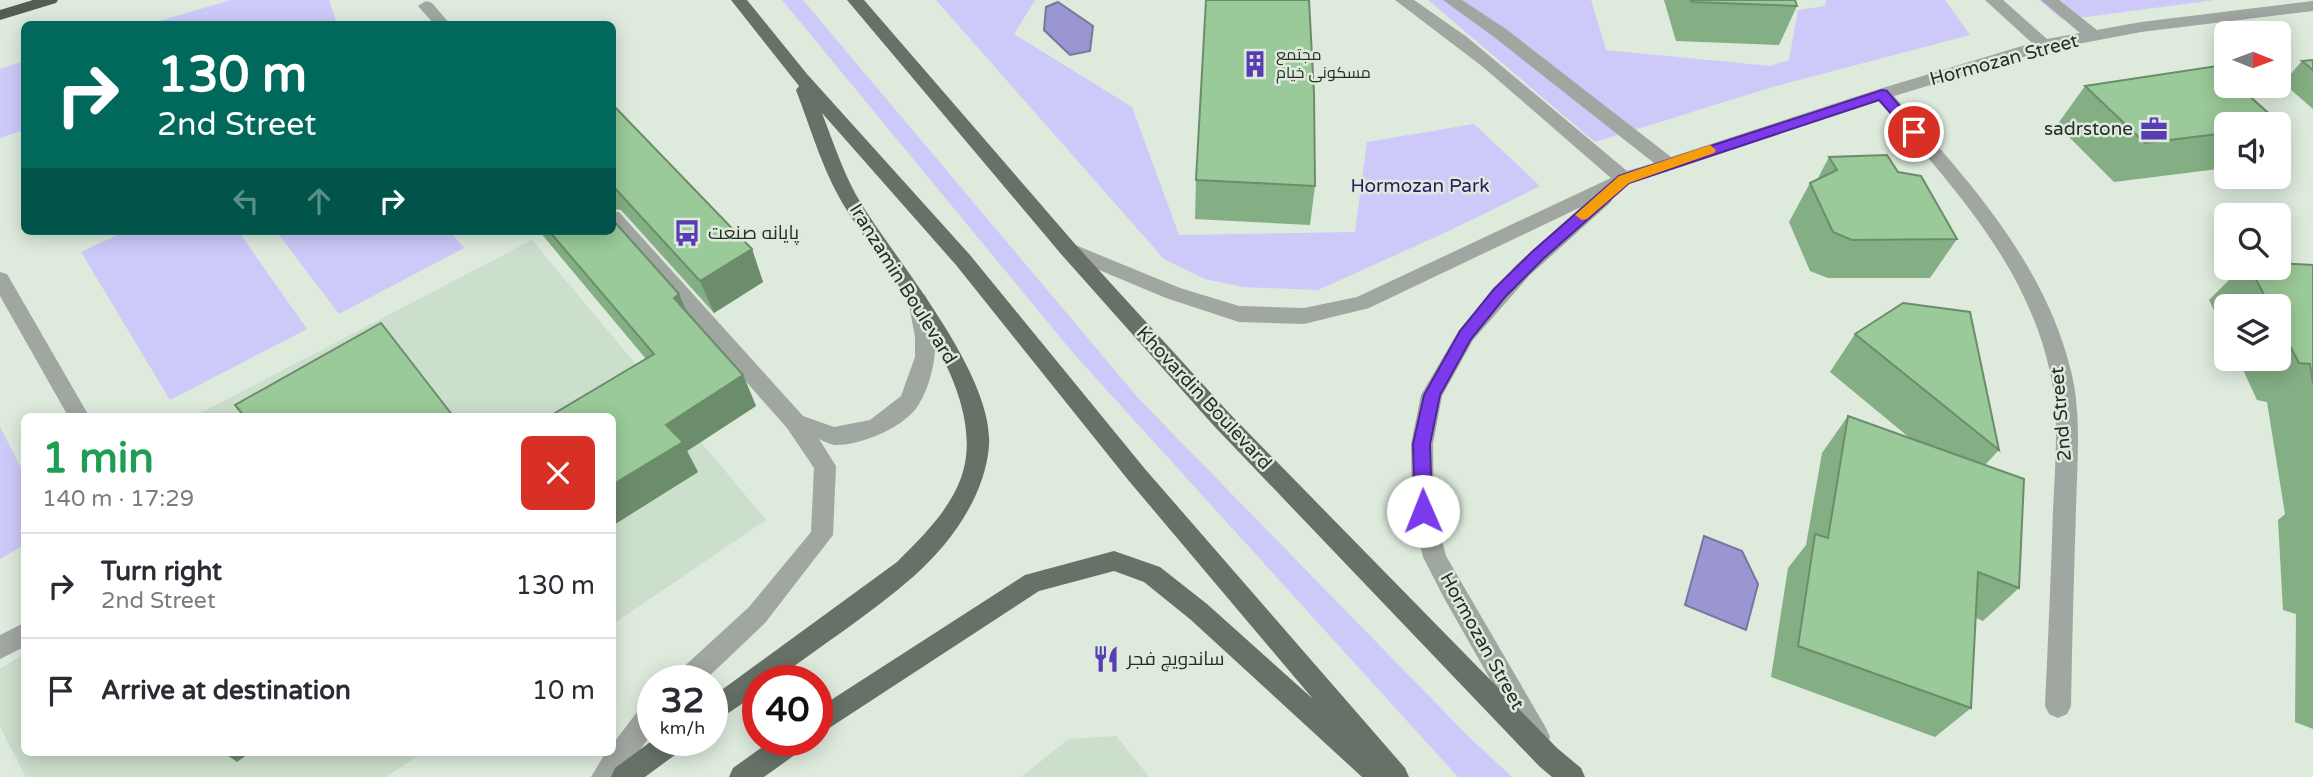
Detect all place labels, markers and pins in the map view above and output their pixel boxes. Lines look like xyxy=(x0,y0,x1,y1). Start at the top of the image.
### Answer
place label: مجتمع مسکونی خیام xyxy=(1276,45,1371,84)
building icon: مجتمع مسکونی خیام xyxy=(1240,49,1270,79)
pin xyxy=(1884,102,1944,162)
office icon: sadrstone xyxy=(2139,114,2169,144)
place label: sadrstone xyxy=(2044,118,2133,140)
bus stop icon: پایانه صنعت xyxy=(672,218,702,248)
place label: پایانه صنعت xyxy=(708,222,799,245)
restaurant icon: ساندویچ فجر xyxy=(1091,644,1121,674)
place label: ساندویچ فجر xyxy=(1126,648,1225,672)

